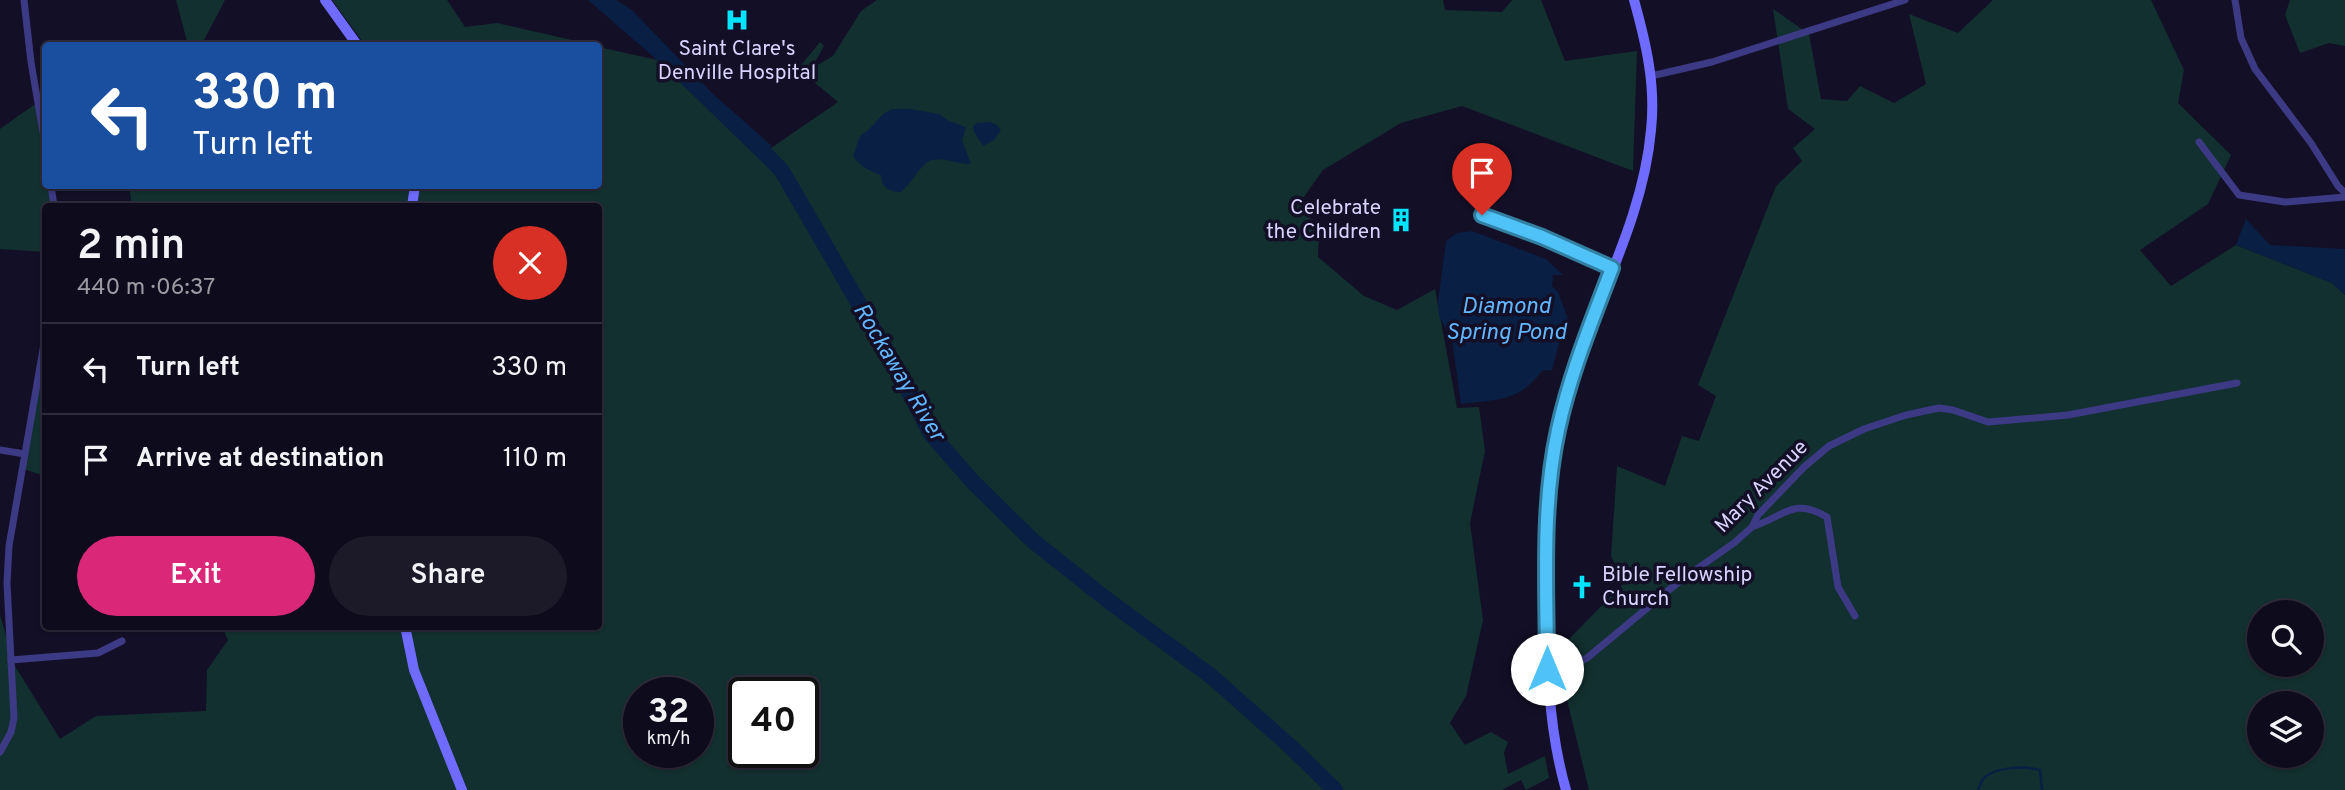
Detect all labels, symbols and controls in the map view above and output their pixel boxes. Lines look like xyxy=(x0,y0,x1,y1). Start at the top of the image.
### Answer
hospital icon: Saint Clare's Denville Hospital xyxy=(723,6,751,34)
place label: Saint Clare's Denville Hospital xyxy=(658,36,816,87)
text: 330 m xyxy=(192,65,337,127)
icon: left xyxy=(77,70,168,161)
text: Turn left xyxy=(192,126,313,166)
pin xyxy=(1452,143,1512,215)
icon: arrive xyxy=(1463,154,1501,192)
place label: Celebrate the Children xyxy=(1266,195,1381,246)
building icon: Celebrate the Children xyxy=(1387,206,1415,234)
text: 2 min xyxy=(77,221,185,274)
button: close xyxy=(493,226,567,300)
text: 440 m · 06:37 xyxy=(77,274,215,303)
water label: Diamond Spring Pond xyxy=(1446,293,1568,348)
water label: Rockaway River xyxy=(845,299,952,449)
icon: left xyxy=(77,350,115,388)
text: Turn left xyxy=(136,352,240,385)
text: 330 m xyxy=(491,352,567,385)
street label: Mary Avenue xyxy=(1710,435,1814,539)
icon: arrive xyxy=(77,441,115,479)
text: Arrive at destination xyxy=(136,443,384,476)
text: 110 m xyxy=(503,443,567,476)
button: Exit xyxy=(77,536,315,616)
button: Share xyxy=(329,536,567,616)
place label: Bible Fellowship Church xyxy=(1602,562,1752,613)
church icon: Bible Fellowship Church xyxy=(1568,573,1596,601)
map controls xyxy=(2247,600,2324,768)
button: search xyxy=(2247,600,2324,677)
position arrow xyxy=(1510,632,1584,706)
speed limit sign: 40 xyxy=(728,677,819,768)
text: 32 xyxy=(648,691,689,735)
button: layers xyxy=(2247,691,2324,768)
text: km/h xyxy=(647,728,690,751)

